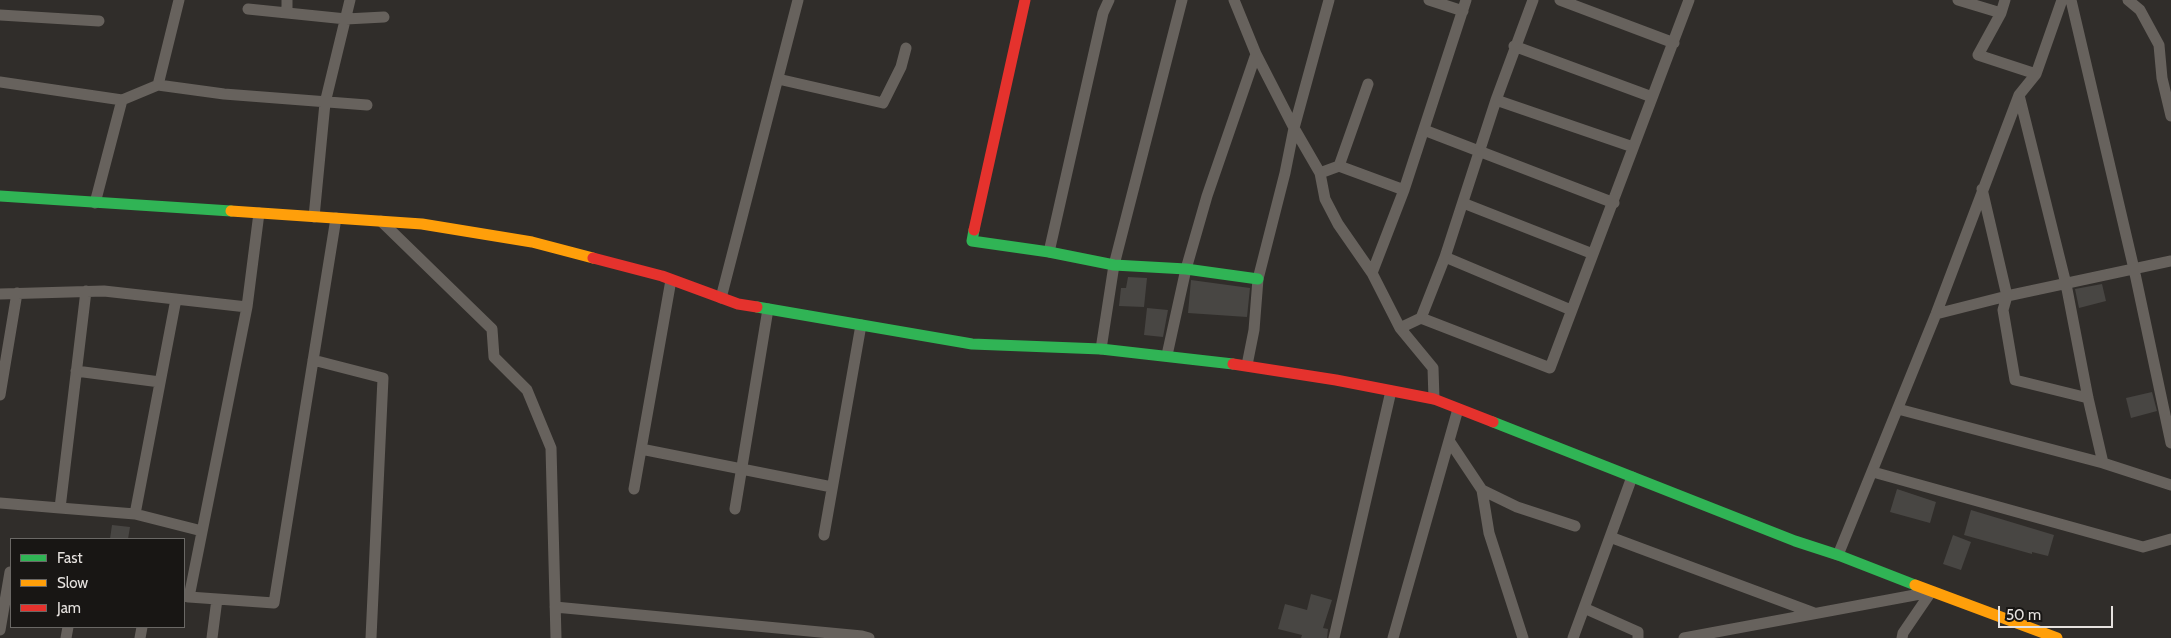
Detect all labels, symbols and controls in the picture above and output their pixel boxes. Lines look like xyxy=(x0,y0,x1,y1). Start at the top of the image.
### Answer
legend xyxy=(10,538,185,628)
text: Fast xyxy=(57,549,82,567)
text: Slow xyxy=(57,574,88,592)
scale bar xyxy=(2001,596,2116,628)
text: Jam xyxy=(57,599,81,617)
text: 50 m xyxy=(2006,606,2041,624)

